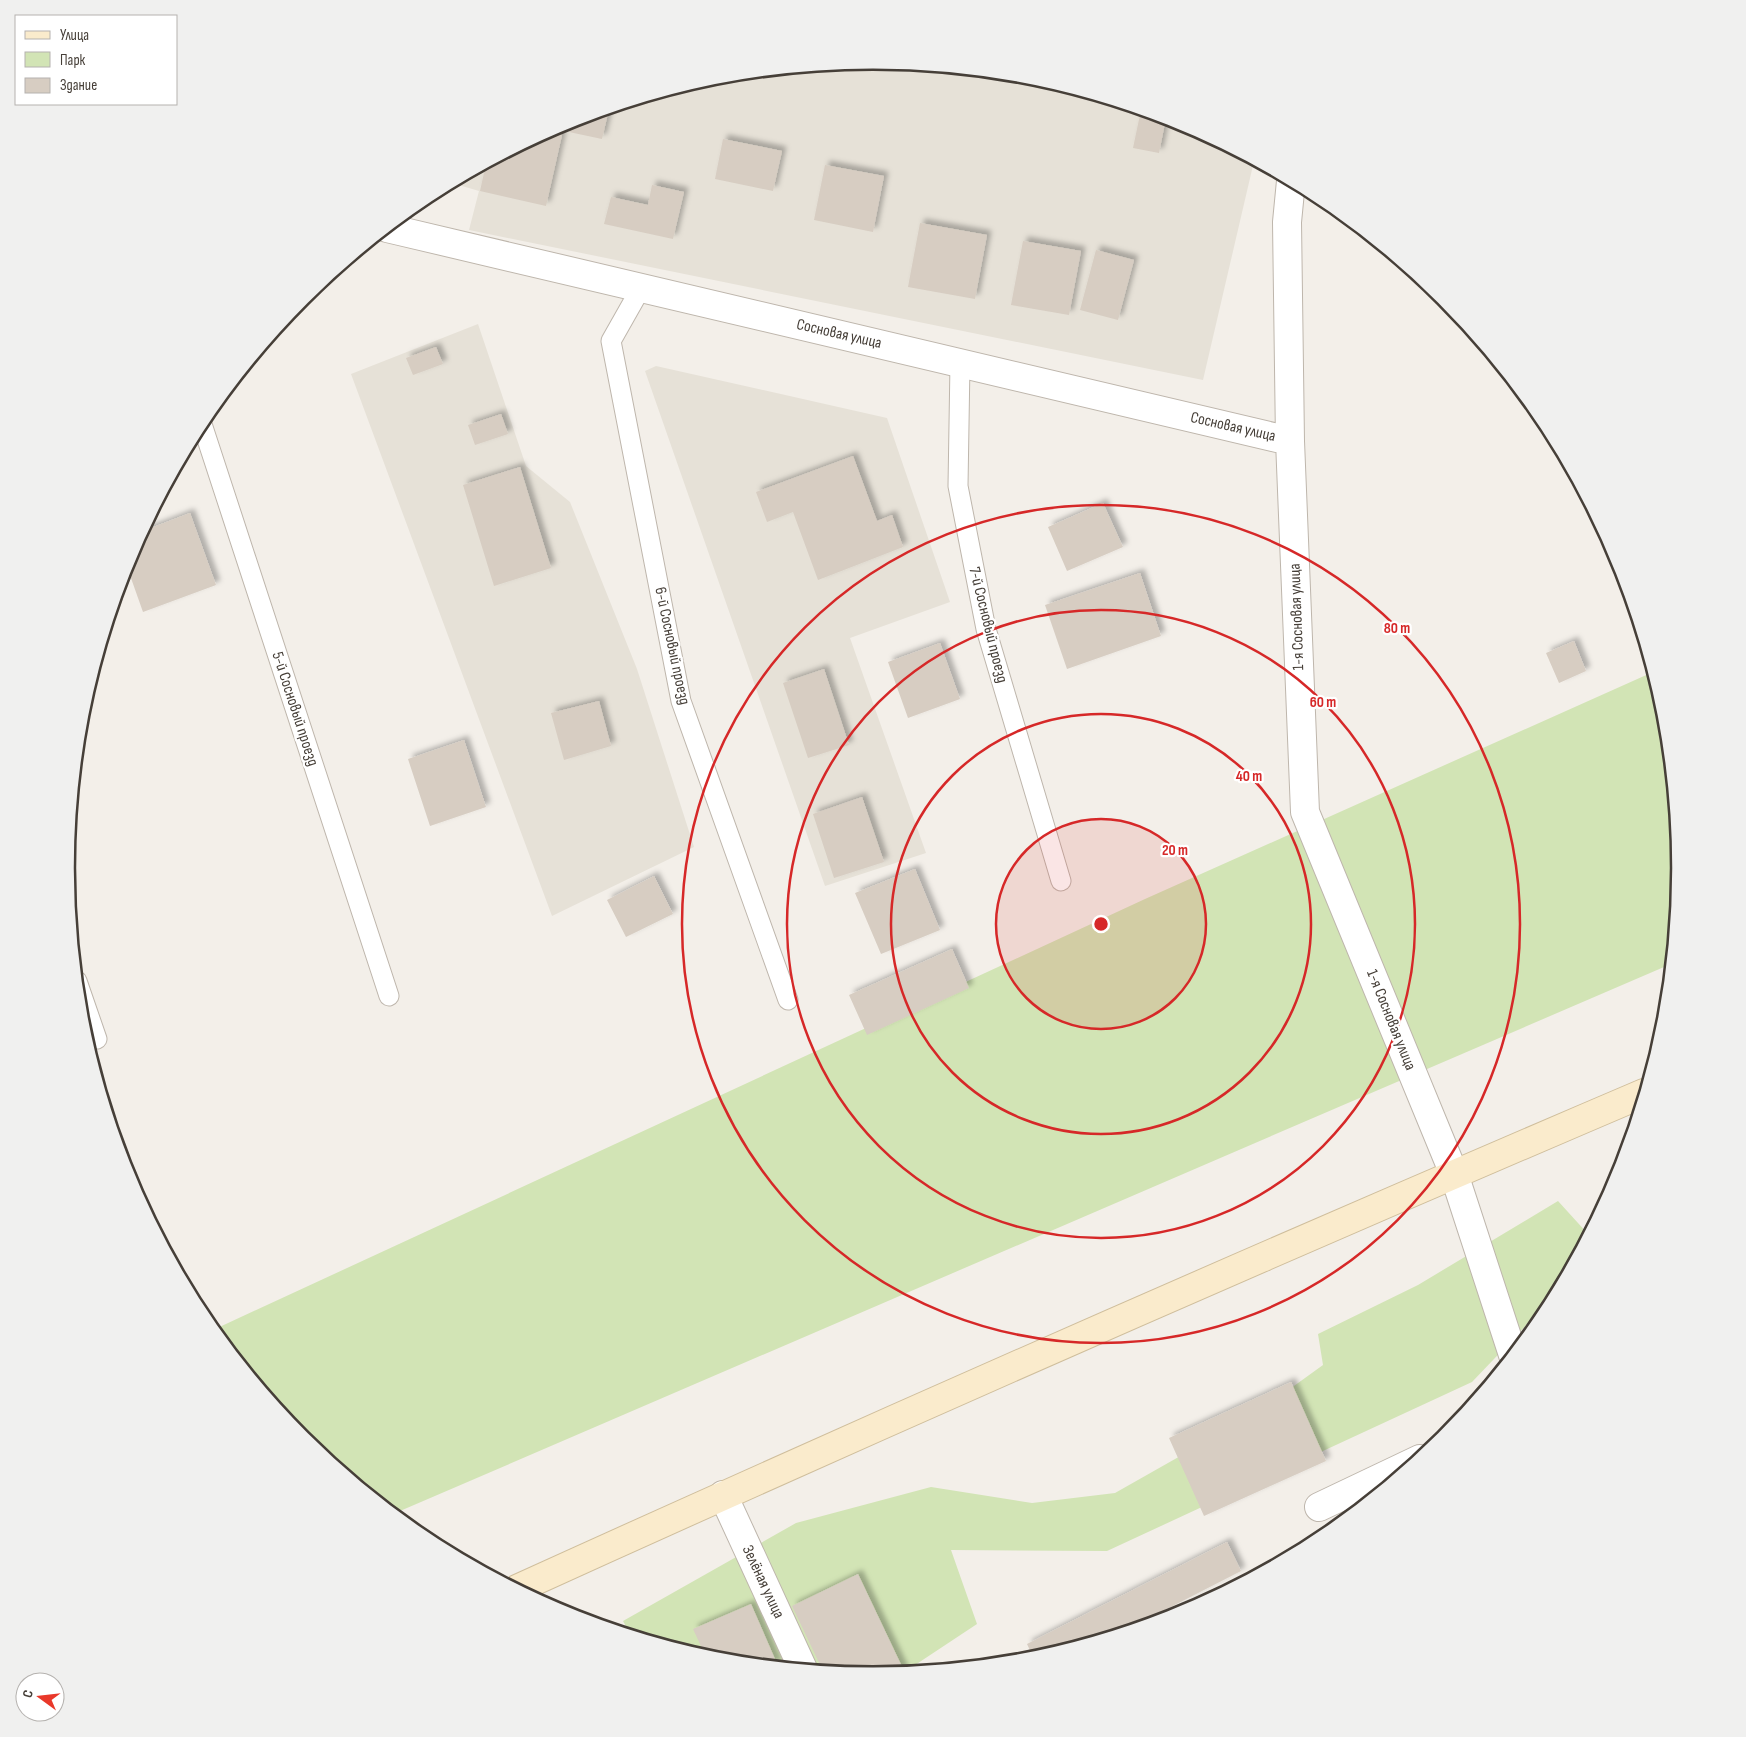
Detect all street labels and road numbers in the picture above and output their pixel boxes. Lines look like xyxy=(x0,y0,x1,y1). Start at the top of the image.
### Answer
street label: Сосновая улица xyxy=(795,315,883,353)
street label: Сосновая улица xyxy=(1189,408,1277,446)
street label: 1-я Сосновая улица xyxy=(1286,563,1308,671)
street label: 7-й Сосновый проезд xyxy=(964,565,1012,685)
street label: 6-й Сосновый проезд xyxy=(650,585,694,707)
street label: 5-й Сосновый проезд xyxy=(268,649,322,769)
street label: 1-я Сосновая улица xyxy=(1362,967,1420,1073)
street label: Зелёная улица xyxy=(738,1542,788,1622)

